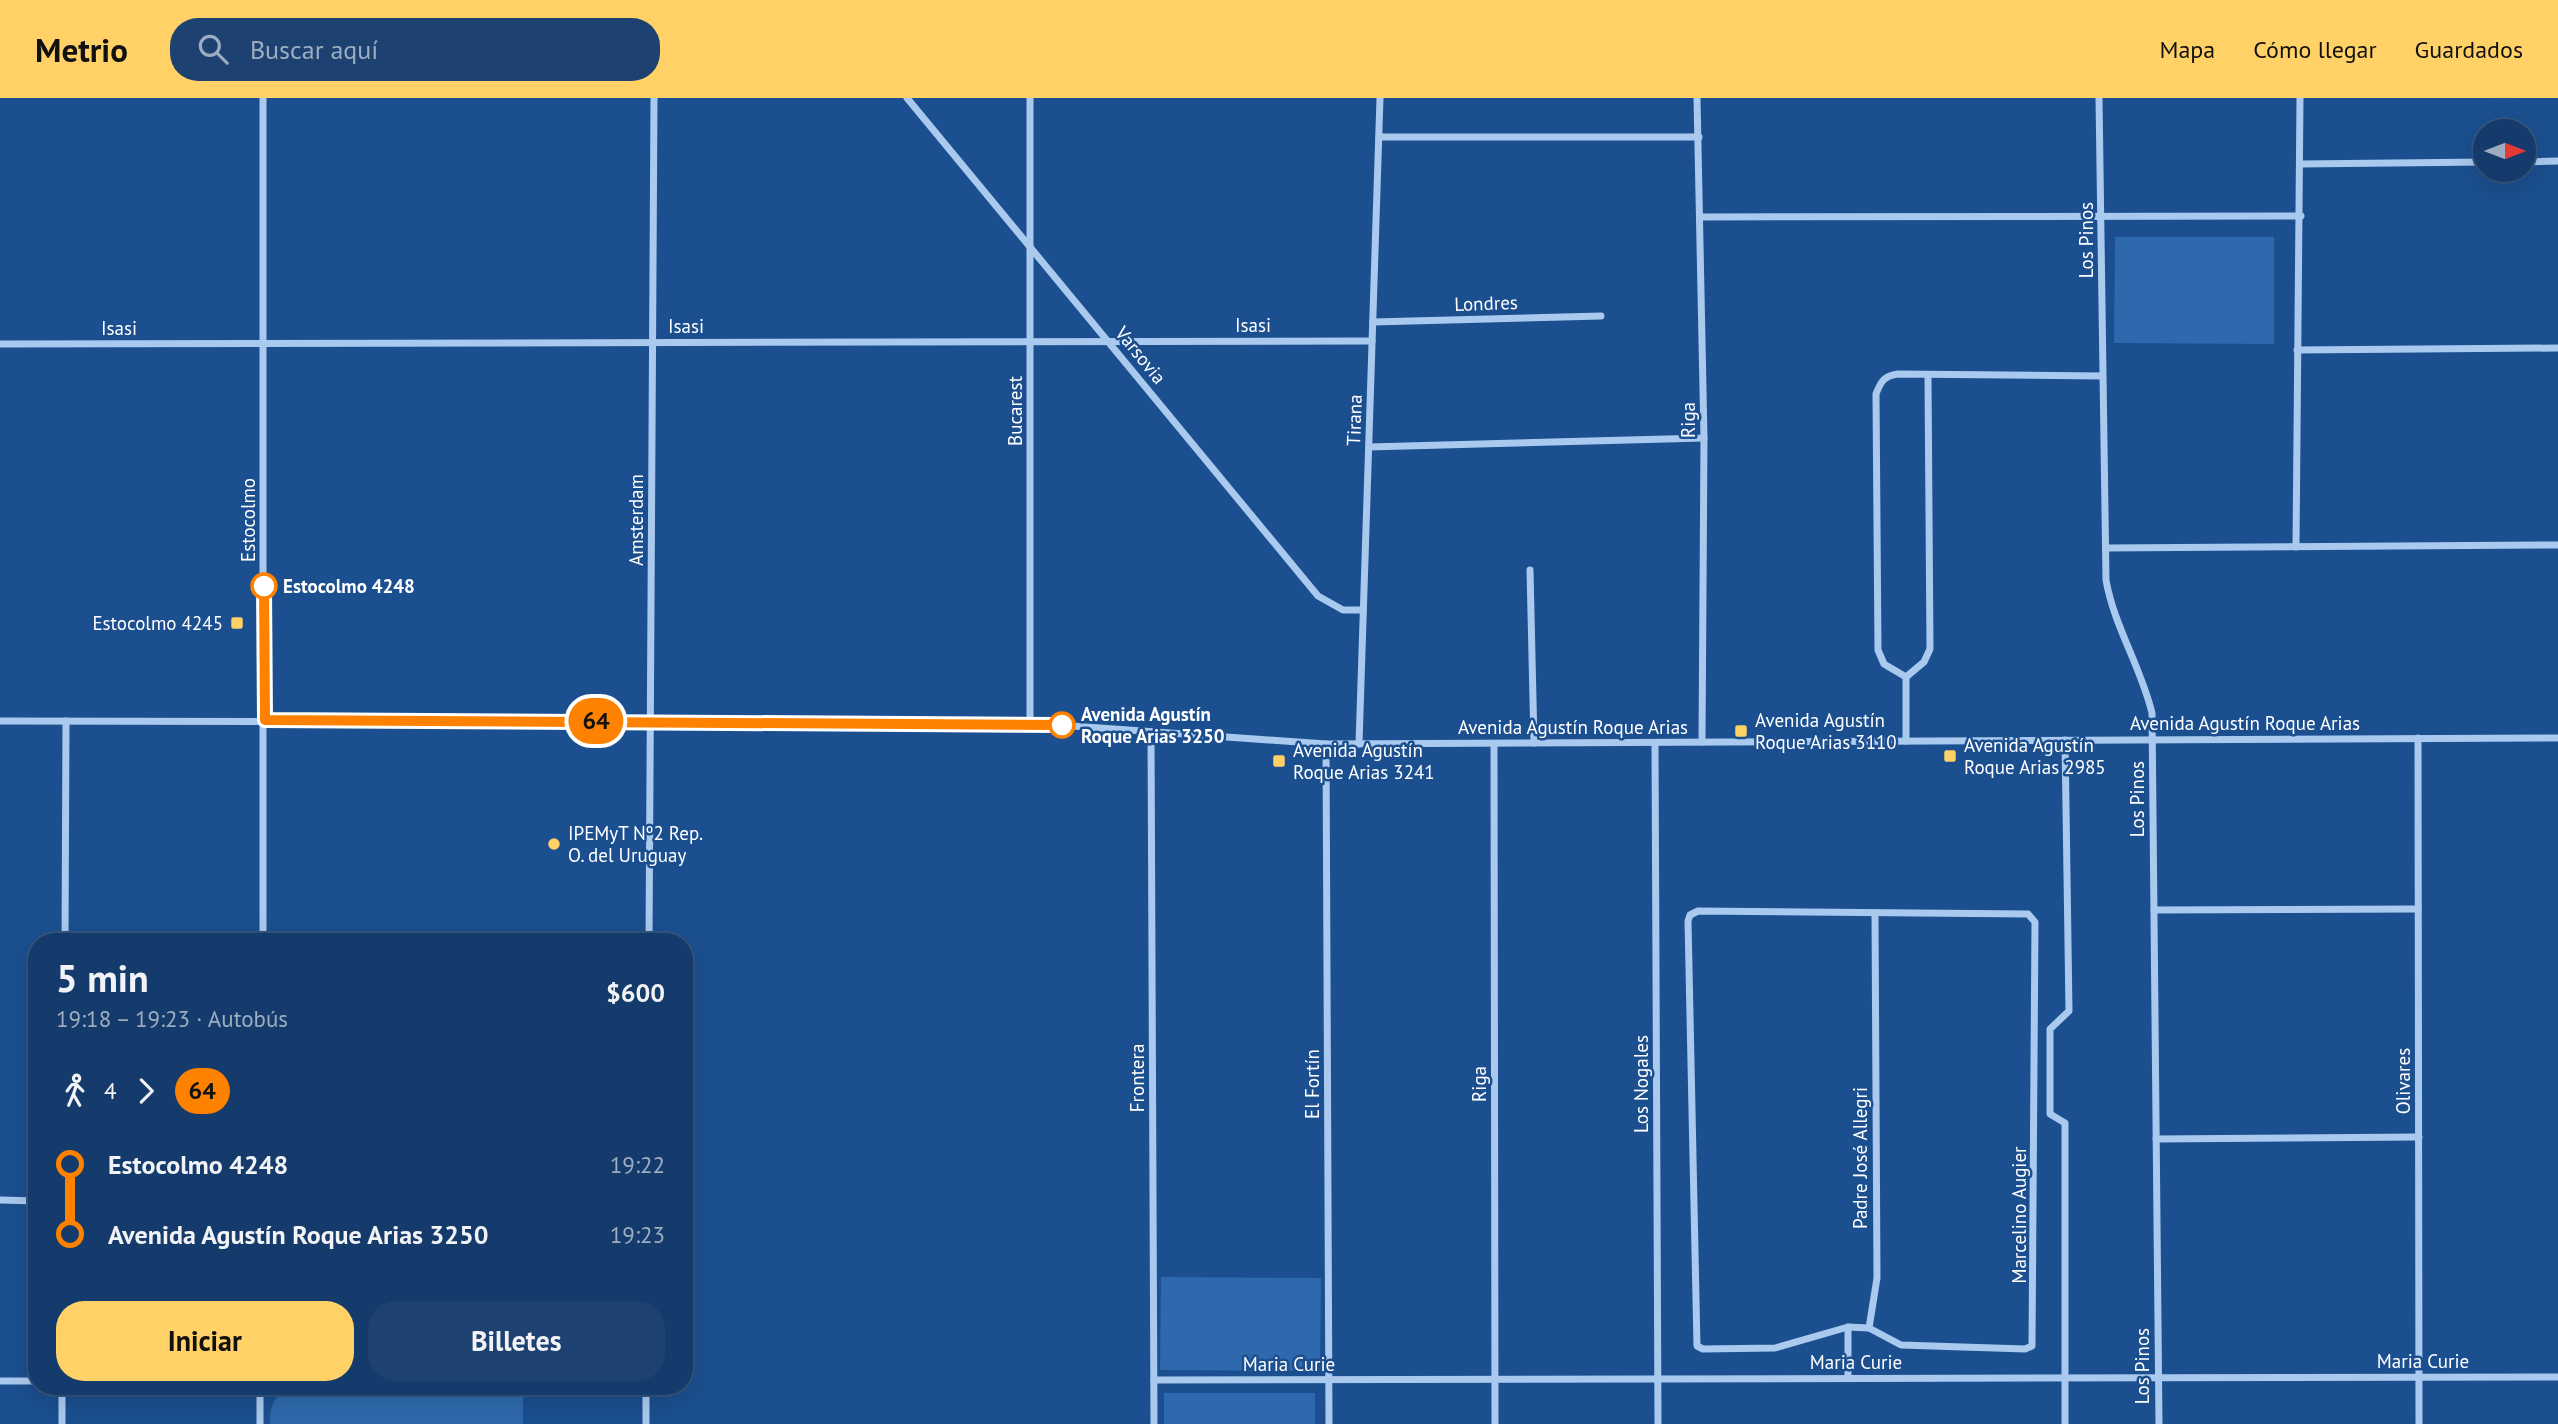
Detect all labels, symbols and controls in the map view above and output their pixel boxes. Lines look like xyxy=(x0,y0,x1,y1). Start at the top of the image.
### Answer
search box xyxy=(170,18,660,81)
text: Metrio xyxy=(35,28,128,71)
icon: search xyxy=(194,30,232,68)
text: Buscar aquí xyxy=(250,33,378,66)
text: Mapa xyxy=(2159,34,2215,65)
text: Cómo llegar xyxy=(2253,34,2377,65)
text: Guardados xyxy=(2415,34,2523,65)
north arrow xyxy=(2473,119,2536,182)
map controls xyxy=(2473,119,2536,182)
street label: Los Pinos xyxy=(2074,202,2098,278)
street label: Londres xyxy=(1454,290,1518,316)
street label: Isasi xyxy=(1235,313,1271,337)
street label: Isasi xyxy=(668,314,704,338)
street label: Isasi xyxy=(101,316,137,340)
street label: Varsovia xyxy=(1110,320,1172,389)
street label: Bucarest xyxy=(1003,376,1027,446)
street label: Tirana xyxy=(1341,394,1367,446)
street label: Riga xyxy=(1676,402,1700,438)
street label: Amsterdam xyxy=(624,474,648,566)
street label: Estocolmo xyxy=(236,478,260,562)
marker: Estocolmo 4248 xyxy=(251,573,277,599)
place label: Estocolmo 4248 xyxy=(283,574,415,598)
place label: Estocolmo 4245 xyxy=(92,611,223,635)
marker: Estocolmo 4245 xyxy=(229,615,245,631)
line badge: 64 xyxy=(564,698,628,744)
place label: Avenida Agustín Roque Arias 3250 xyxy=(1081,702,1225,748)
text: 64 xyxy=(582,705,610,736)
place label: Avenida Agustín Roque Arias 3110 xyxy=(1755,708,1897,754)
street label: Avenida Agustín Roque Arias xyxy=(2130,711,2360,735)
marker: Avenida Agustín Roque Arias 3250 xyxy=(1049,712,1075,738)
street label: Avenida Agustín Roque Arias xyxy=(1458,715,1688,739)
marker: Avenida Agustín Roque Arias 3110 xyxy=(1733,723,1749,739)
place label: Avenida Agustín Roque Arias 2985 xyxy=(1964,733,2106,779)
place label: Avenida Agustín Roque Arias 3241 xyxy=(1293,738,1435,784)
marker: Avenida Agustín Roque Arias 2985 xyxy=(1942,748,1958,764)
marker: Avenida Agustín Roque Arias 3241 xyxy=(1271,753,1287,769)
street label: Los Pinos xyxy=(2125,761,2149,837)
place label: IPEMyT Nº2 Rep. O. del Uruguay xyxy=(568,821,703,867)
marker: IPEMyT Nº2 Rep. O. del Uruguay xyxy=(546,836,562,852)
text: 5 min xyxy=(56,953,149,1002)
text: $600 xyxy=(606,976,665,1009)
text: 19:18 – 19:23 · Autobús xyxy=(56,1004,288,1033)
street label: Los Nogales xyxy=(1629,1035,1653,1133)
street label: Frontera xyxy=(1125,1044,1149,1112)
street label: Olivares xyxy=(2391,1048,2415,1114)
street label: El Fortín xyxy=(1300,1049,1324,1119)
street label: Riga xyxy=(1467,1066,1491,1102)
icon: walk xyxy=(56,1072,94,1110)
icon: forward xyxy=(127,1072,165,1110)
text: 64 xyxy=(189,1075,216,1106)
text: 4 xyxy=(104,1076,117,1105)
street label: Padre José Allegri xyxy=(1848,1087,1872,1229)
street label: Marcelino Augier xyxy=(2007,1146,2031,1284)
text: Estocolmo 4248 xyxy=(108,1148,288,1181)
text: 19:22 xyxy=(610,1150,665,1179)
text: Avenida Agustín Roque Arias 3250 xyxy=(108,1218,489,1251)
text: 19:23 xyxy=(610,1220,665,1249)
button: Iniciar xyxy=(56,1301,354,1381)
button: Billetes xyxy=(368,1301,665,1381)
street label: Los Pinos xyxy=(2130,1328,2154,1404)
street label: Maria Curie xyxy=(2377,1349,2469,1373)
street label: Maria Curie xyxy=(1810,1350,1902,1374)
street label: Maria Curie xyxy=(1243,1352,1335,1376)

